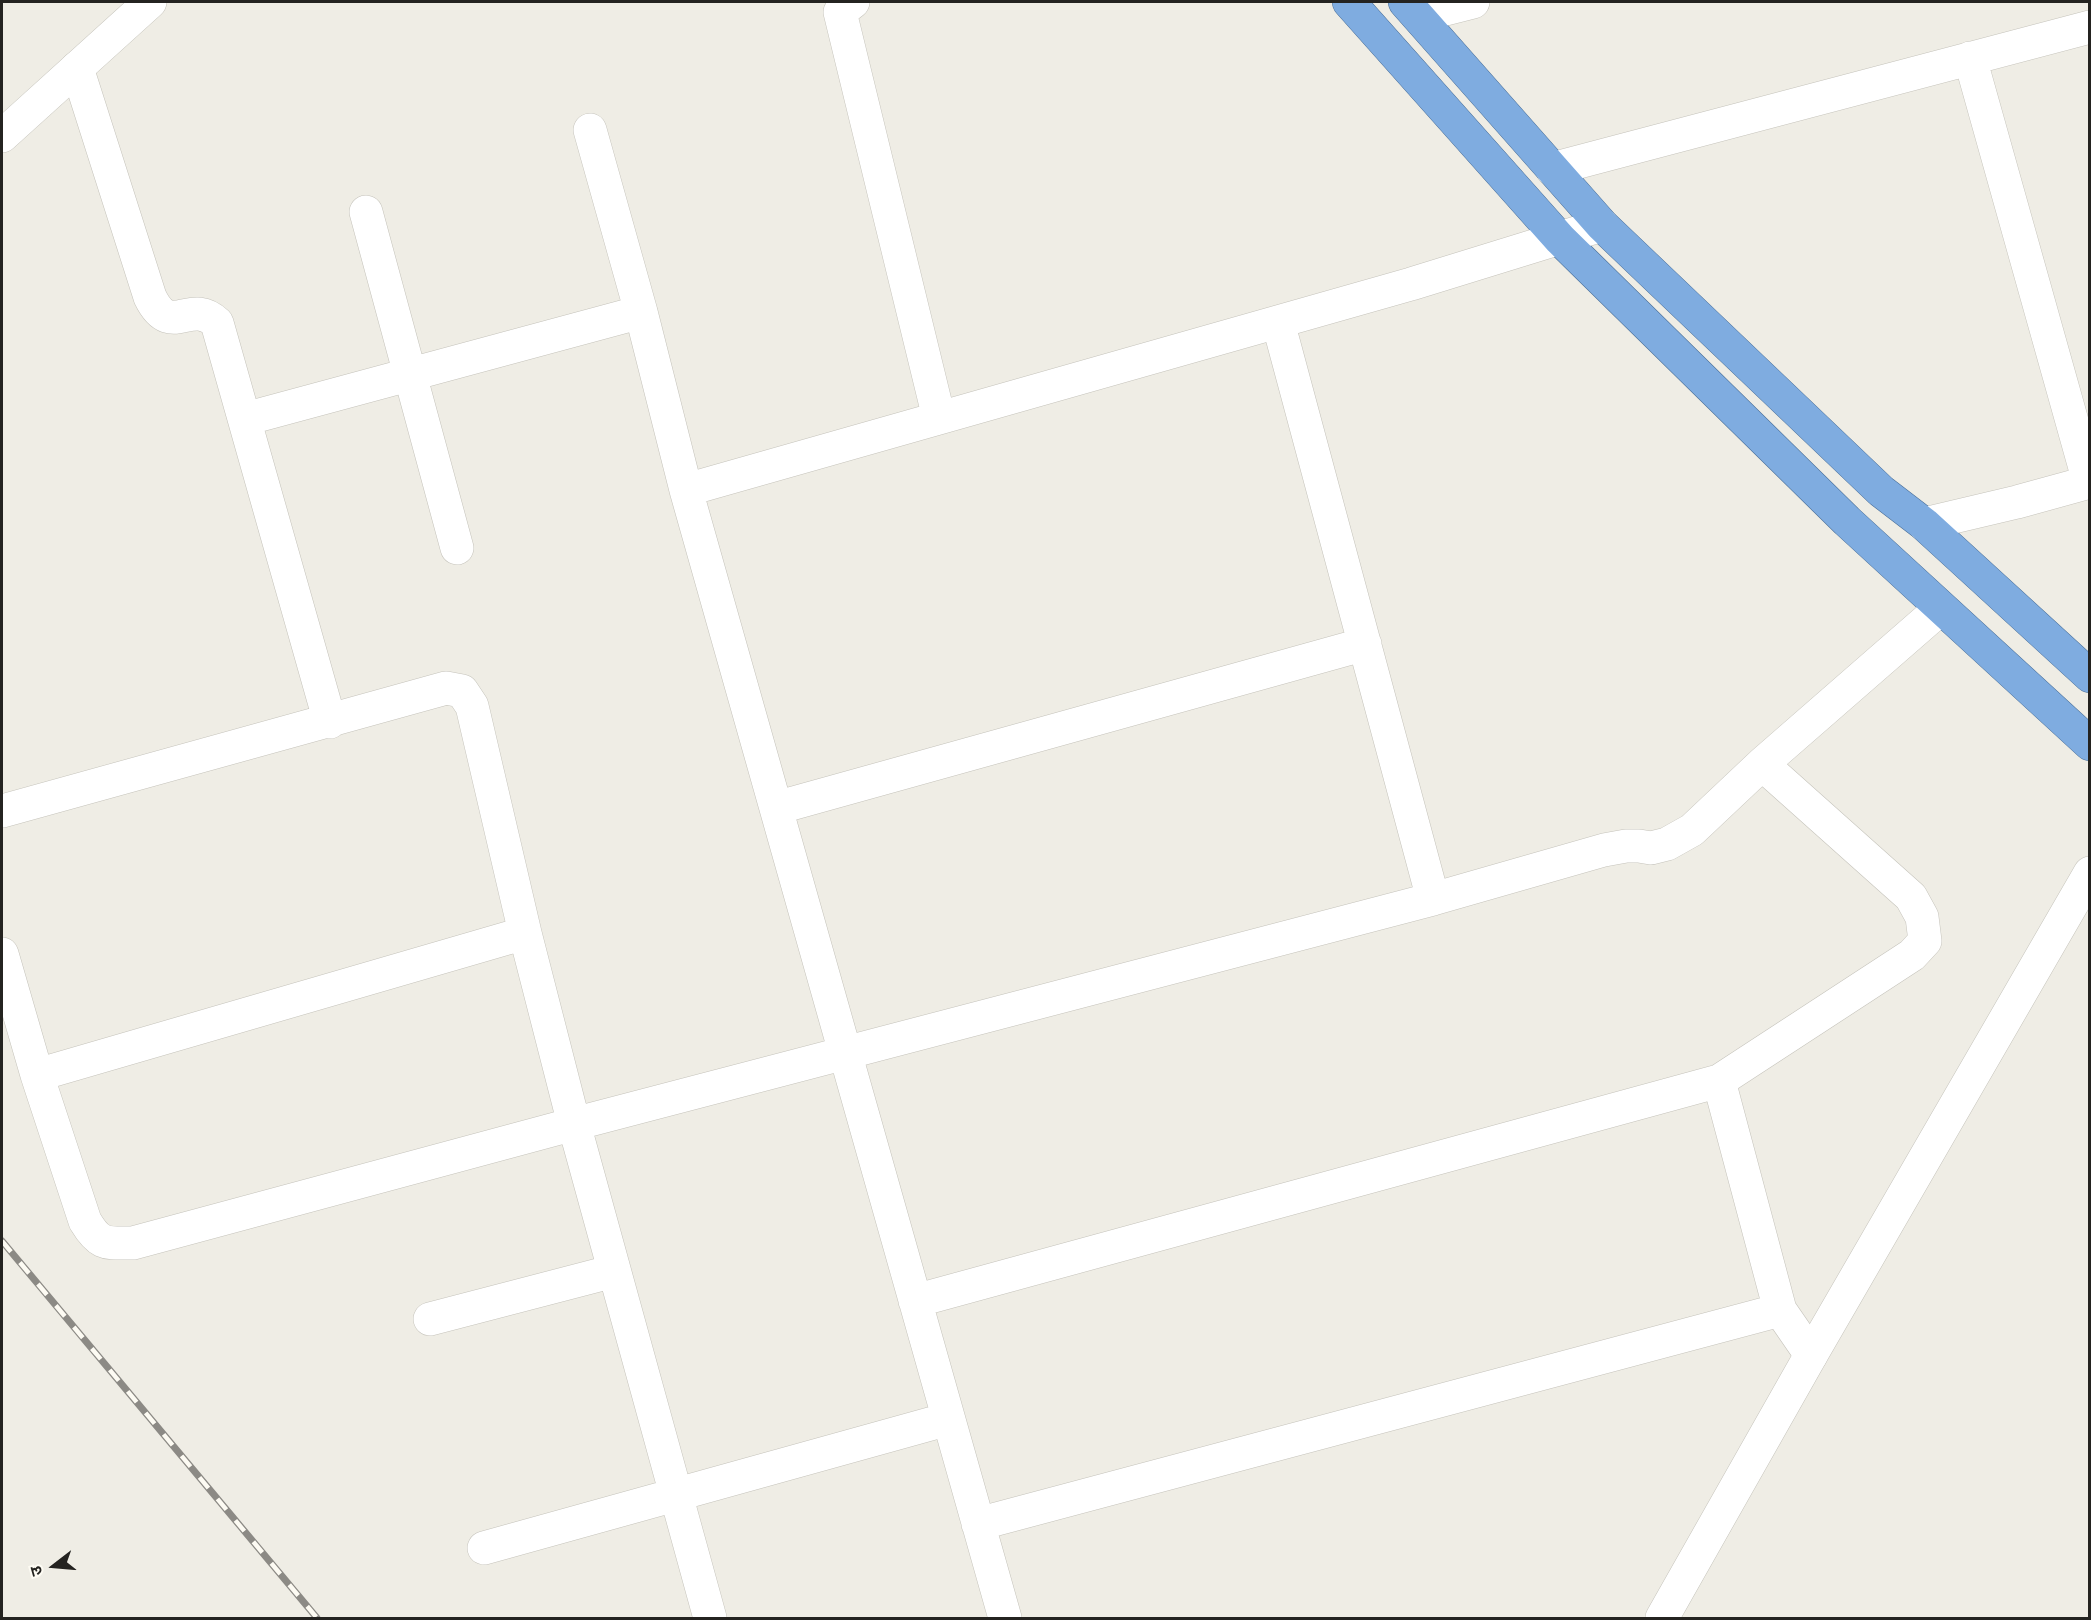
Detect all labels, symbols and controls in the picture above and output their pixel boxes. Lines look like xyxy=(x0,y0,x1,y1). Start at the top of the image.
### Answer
north arrow xyxy=(24,1536,84,1596)
text: उ xyxy=(26,1564,47,1578)

